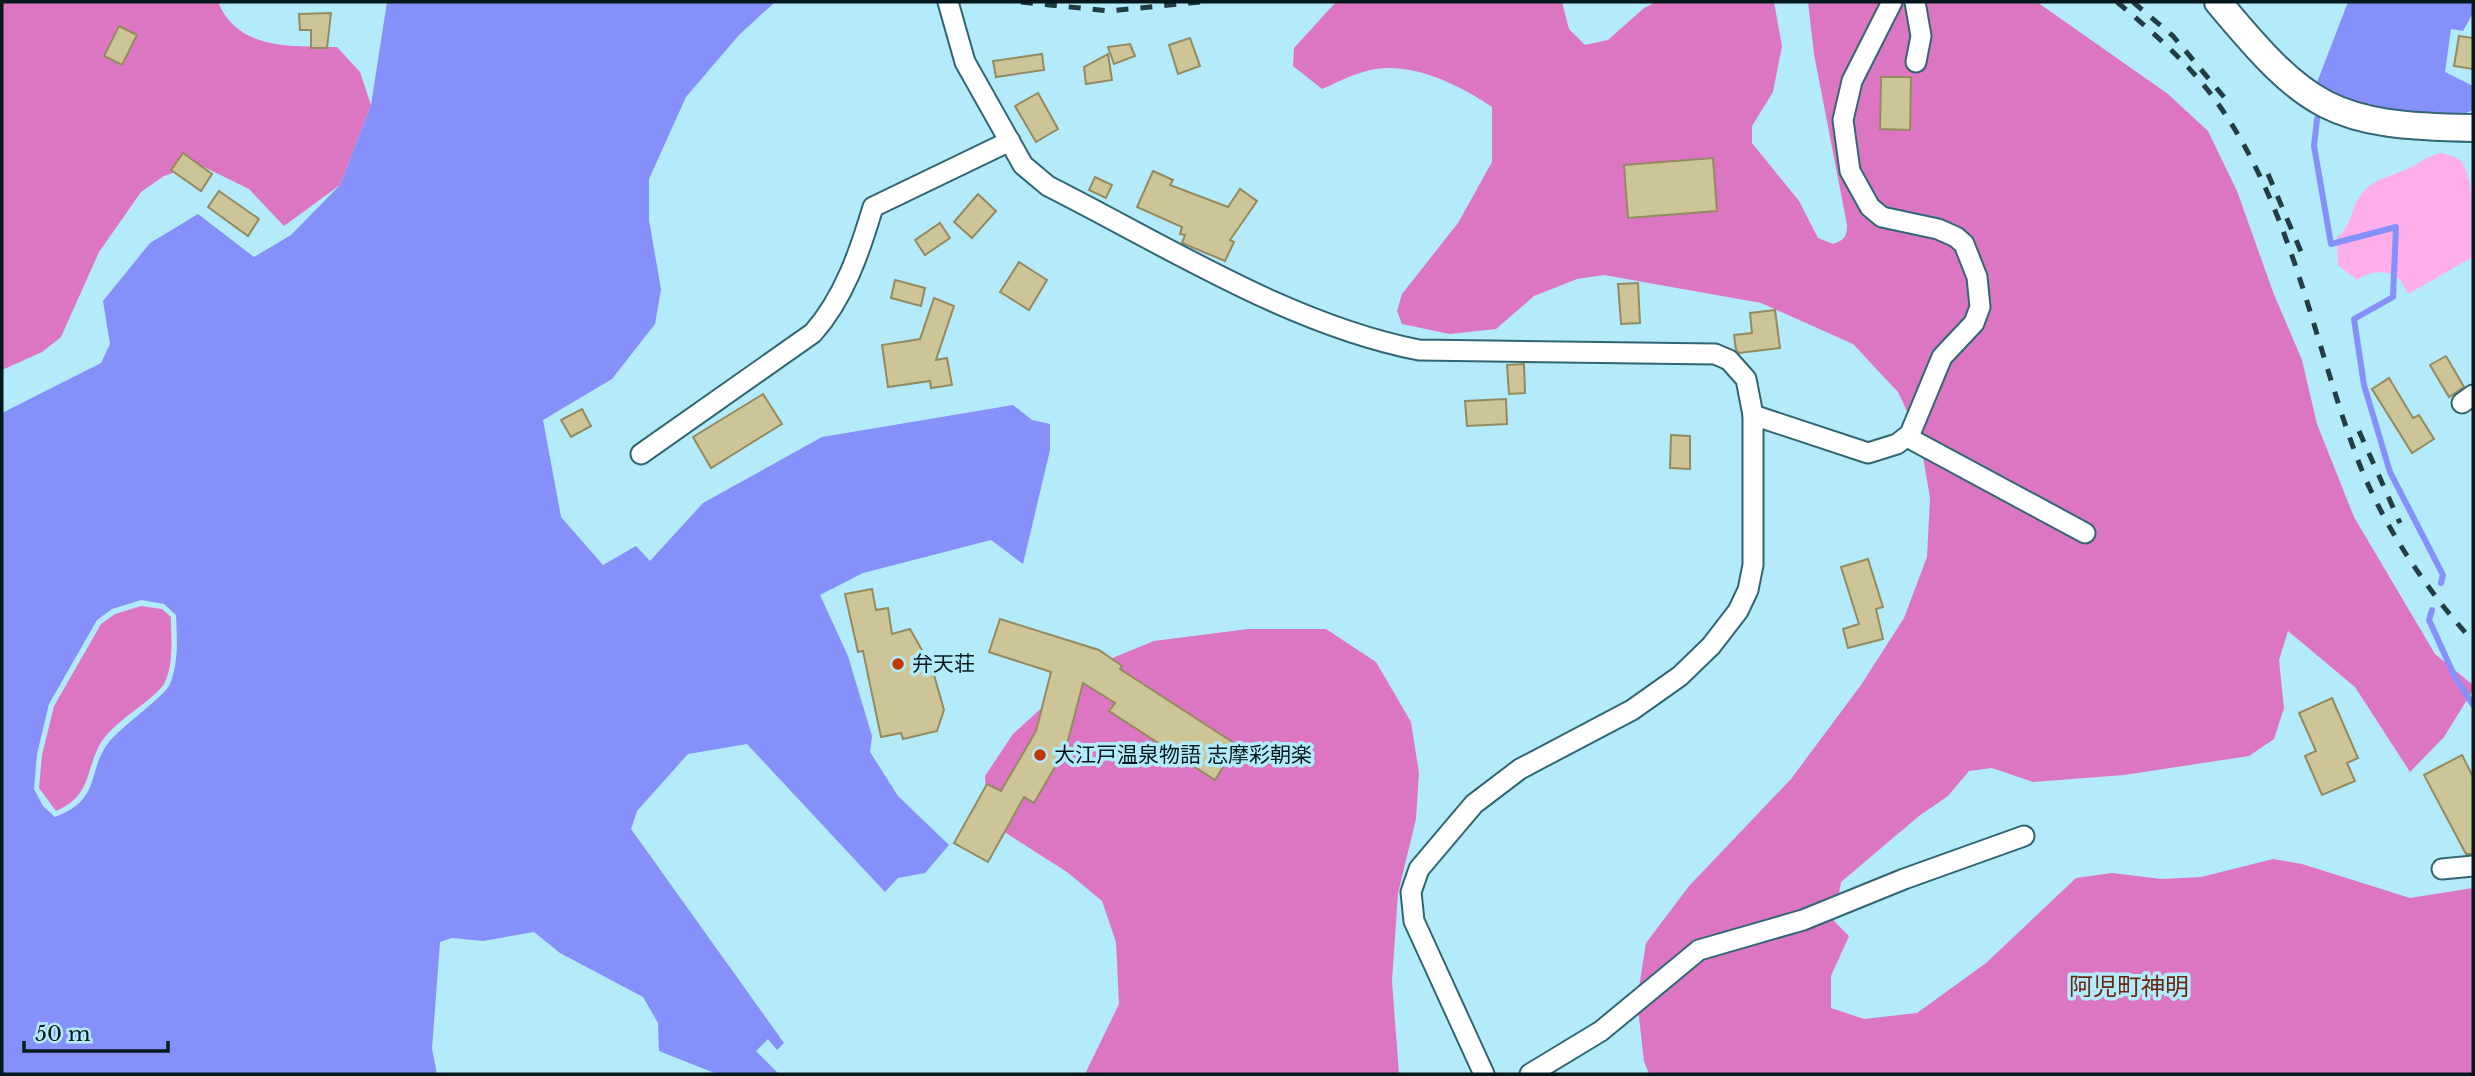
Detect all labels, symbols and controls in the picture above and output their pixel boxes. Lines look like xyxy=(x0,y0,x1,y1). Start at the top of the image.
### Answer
place label: 弁天荘 xyxy=(912,651,975,677)
marker: 弁天荘 xyxy=(890,656,906,672)
place label: 大江戸温泉物語 志摩彩朝楽 xyxy=(1054,742,1312,768)
marker: 大江戸温泉物語 志摩彩朝楽 xyxy=(1032,747,1048,763)
district label: 阿児町神明 xyxy=(2069,972,2189,1001)
scale bar xyxy=(24,1010,168,1054)
text: 50 m xyxy=(35,1021,91,1047)

